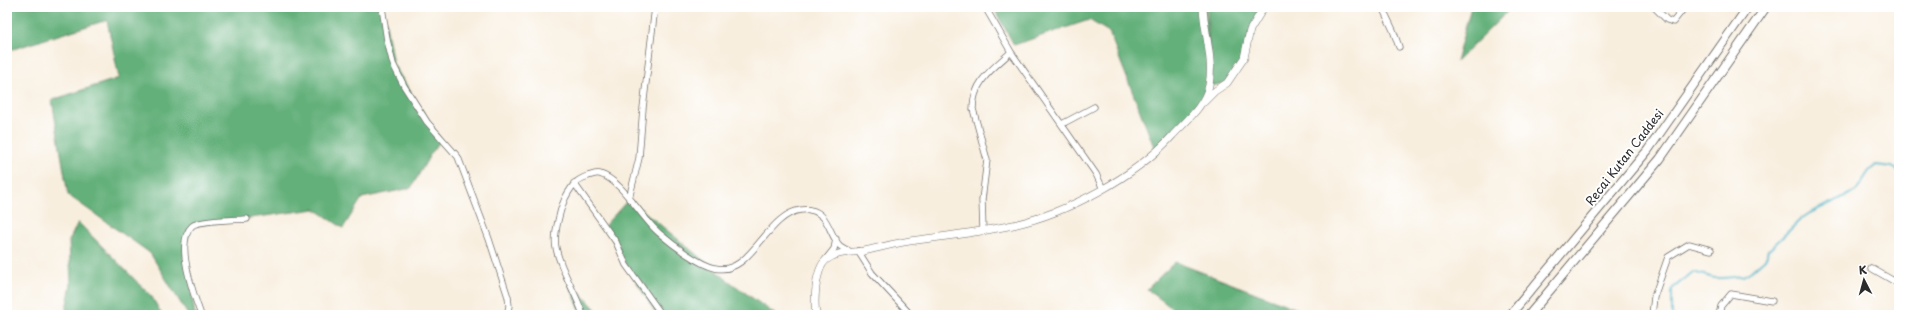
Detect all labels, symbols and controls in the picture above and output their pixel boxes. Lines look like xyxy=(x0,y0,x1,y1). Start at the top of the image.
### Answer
street label: Recai Kutan Caddesi xyxy=(1581,105,1667,209)
north arrow xyxy=(1844,260,1884,300)
text: K xyxy=(1858,261,1868,278)

